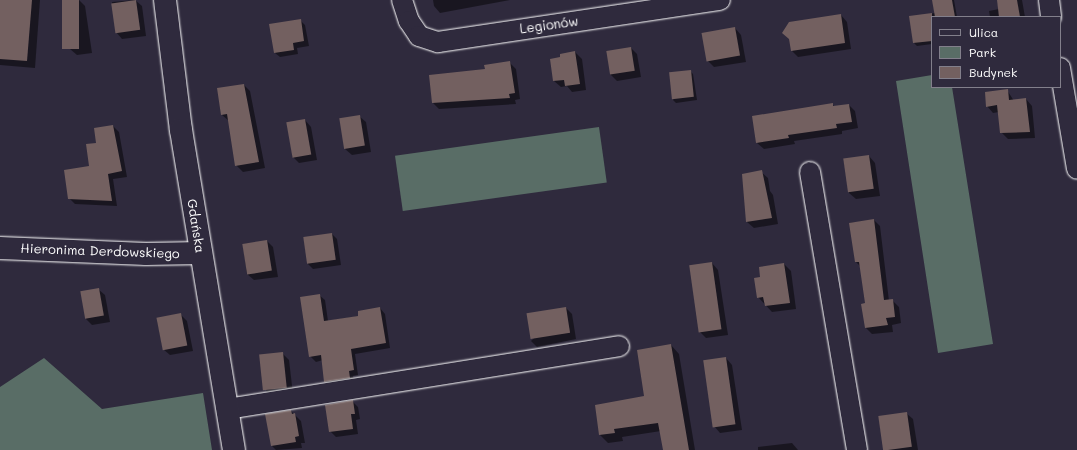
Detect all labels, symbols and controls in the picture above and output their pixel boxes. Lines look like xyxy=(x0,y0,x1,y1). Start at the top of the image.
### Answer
street label: Legionów xyxy=(519,13,579,37)
legend xyxy=(931,16,1061,88)
text: Ulica xyxy=(969,24,998,40)
text: Park xyxy=(969,44,996,60)
text: Budynek xyxy=(969,64,1017,80)
street label: Gdańska xyxy=(184,198,208,254)
street label: Hieronima Derdowskiego xyxy=(20,240,180,262)

